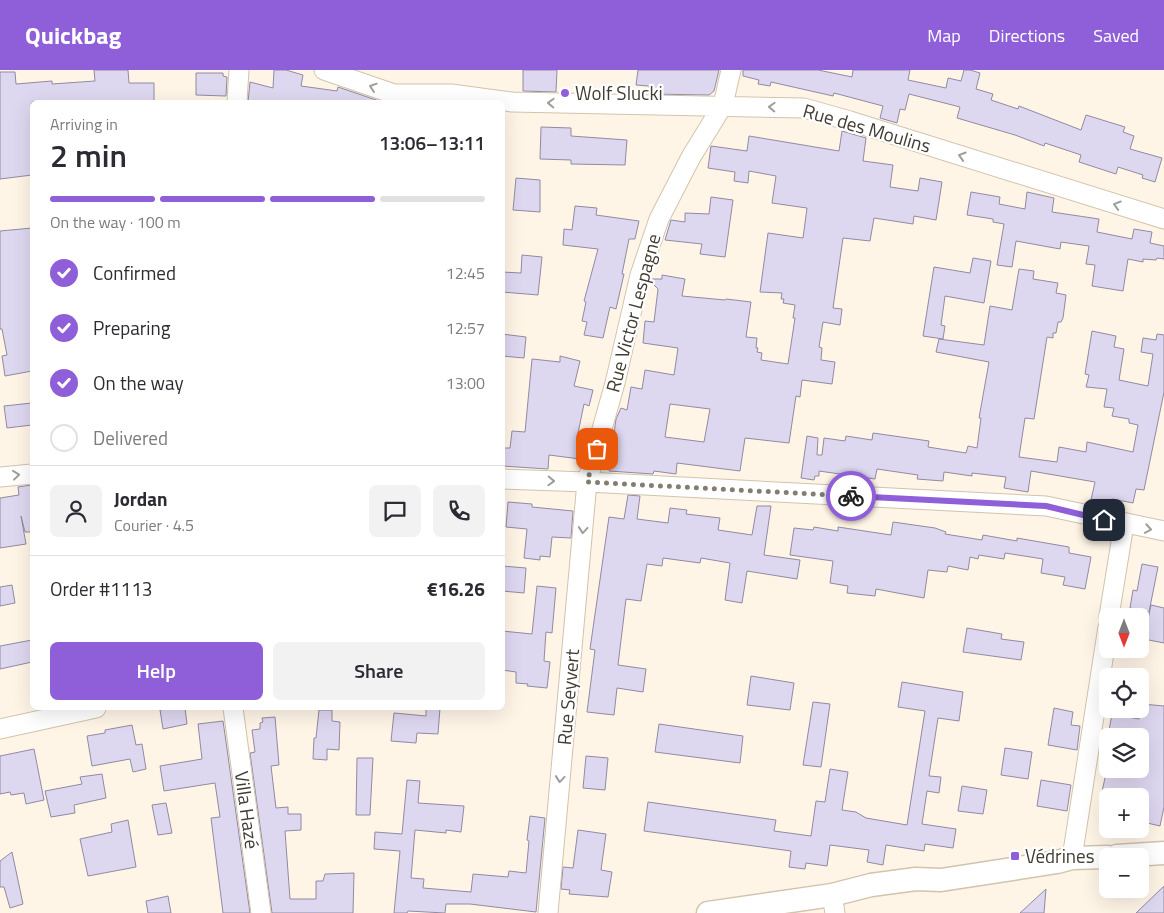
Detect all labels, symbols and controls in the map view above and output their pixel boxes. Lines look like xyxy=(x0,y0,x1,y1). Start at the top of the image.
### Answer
text: Quickbag xyxy=(25,17,121,53)
text: Map xyxy=(927,22,961,49)
text: Directions xyxy=(989,22,1065,49)
text: Saved xyxy=(1093,22,1139,49)
place label: Wolf Slucki xyxy=(575,78,663,107)
one-way arrow xyxy=(369,83,378,93)
marker: Wolf Slucki xyxy=(559,87,571,99)
street label: Rue des Moulins xyxy=(800,95,935,160)
one-way arrow xyxy=(547,98,555,108)
one-way arrow xyxy=(768,102,776,112)
text: Arriving in xyxy=(50,112,118,136)
text: 13:06–13:11 xyxy=(379,128,485,157)
text: 2 min xyxy=(50,131,127,179)
one-way arrow xyxy=(959,152,967,162)
one-way arrow xyxy=(1114,200,1122,210)
text: On the way · 100 m xyxy=(50,210,181,234)
street label: Rue Victor Lespagne xyxy=(597,230,668,395)
text: Confirmed xyxy=(93,258,176,287)
icon: check xyxy=(50,259,78,287)
text: 12:45 xyxy=(446,261,485,285)
text: Preparing xyxy=(93,313,170,342)
icon: check xyxy=(50,314,78,342)
text: 12:57 xyxy=(446,316,485,340)
text: On the way xyxy=(93,368,184,397)
icon: check xyxy=(50,369,78,397)
text: 13:00 xyxy=(446,371,485,395)
text: Delivered xyxy=(93,423,168,452)
pin xyxy=(576,428,618,470)
icon: bag xyxy=(583,435,611,463)
one-way arrow xyxy=(13,470,21,481)
courier xyxy=(826,471,876,521)
one-way arrow xyxy=(547,475,555,486)
icon: bike xyxy=(837,482,865,510)
text: Jordan xyxy=(114,484,167,513)
button: person xyxy=(50,485,102,537)
button: chat xyxy=(369,485,421,537)
button: phone xyxy=(433,485,485,537)
pin xyxy=(1083,499,1125,541)
icon: home xyxy=(1090,506,1118,534)
text: Courier · 4.5 xyxy=(114,513,194,537)
one-way arrow xyxy=(1144,523,1152,533)
one-way arrow xyxy=(578,526,589,534)
text: Order #1113 xyxy=(50,574,152,603)
text: €16.26 xyxy=(427,574,485,603)
north arrow xyxy=(1099,608,1149,658)
map controls xyxy=(1099,608,1149,898)
button: Help xyxy=(50,642,263,700)
button: Share xyxy=(273,642,485,700)
street label: Rue Seyvert xyxy=(549,647,586,746)
button: locate xyxy=(1099,668,1149,718)
button: layers xyxy=(1099,728,1149,778)
street label: Villa Hazé xyxy=(228,769,267,851)
one-way arrow xyxy=(555,775,566,783)
button: + xyxy=(1099,788,1149,838)
place label: Védrines xyxy=(1025,841,1095,870)
button: − xyxy=(1099,848,1149,898)
marker: Védrines xyxy=(1009,850,1021,862)

